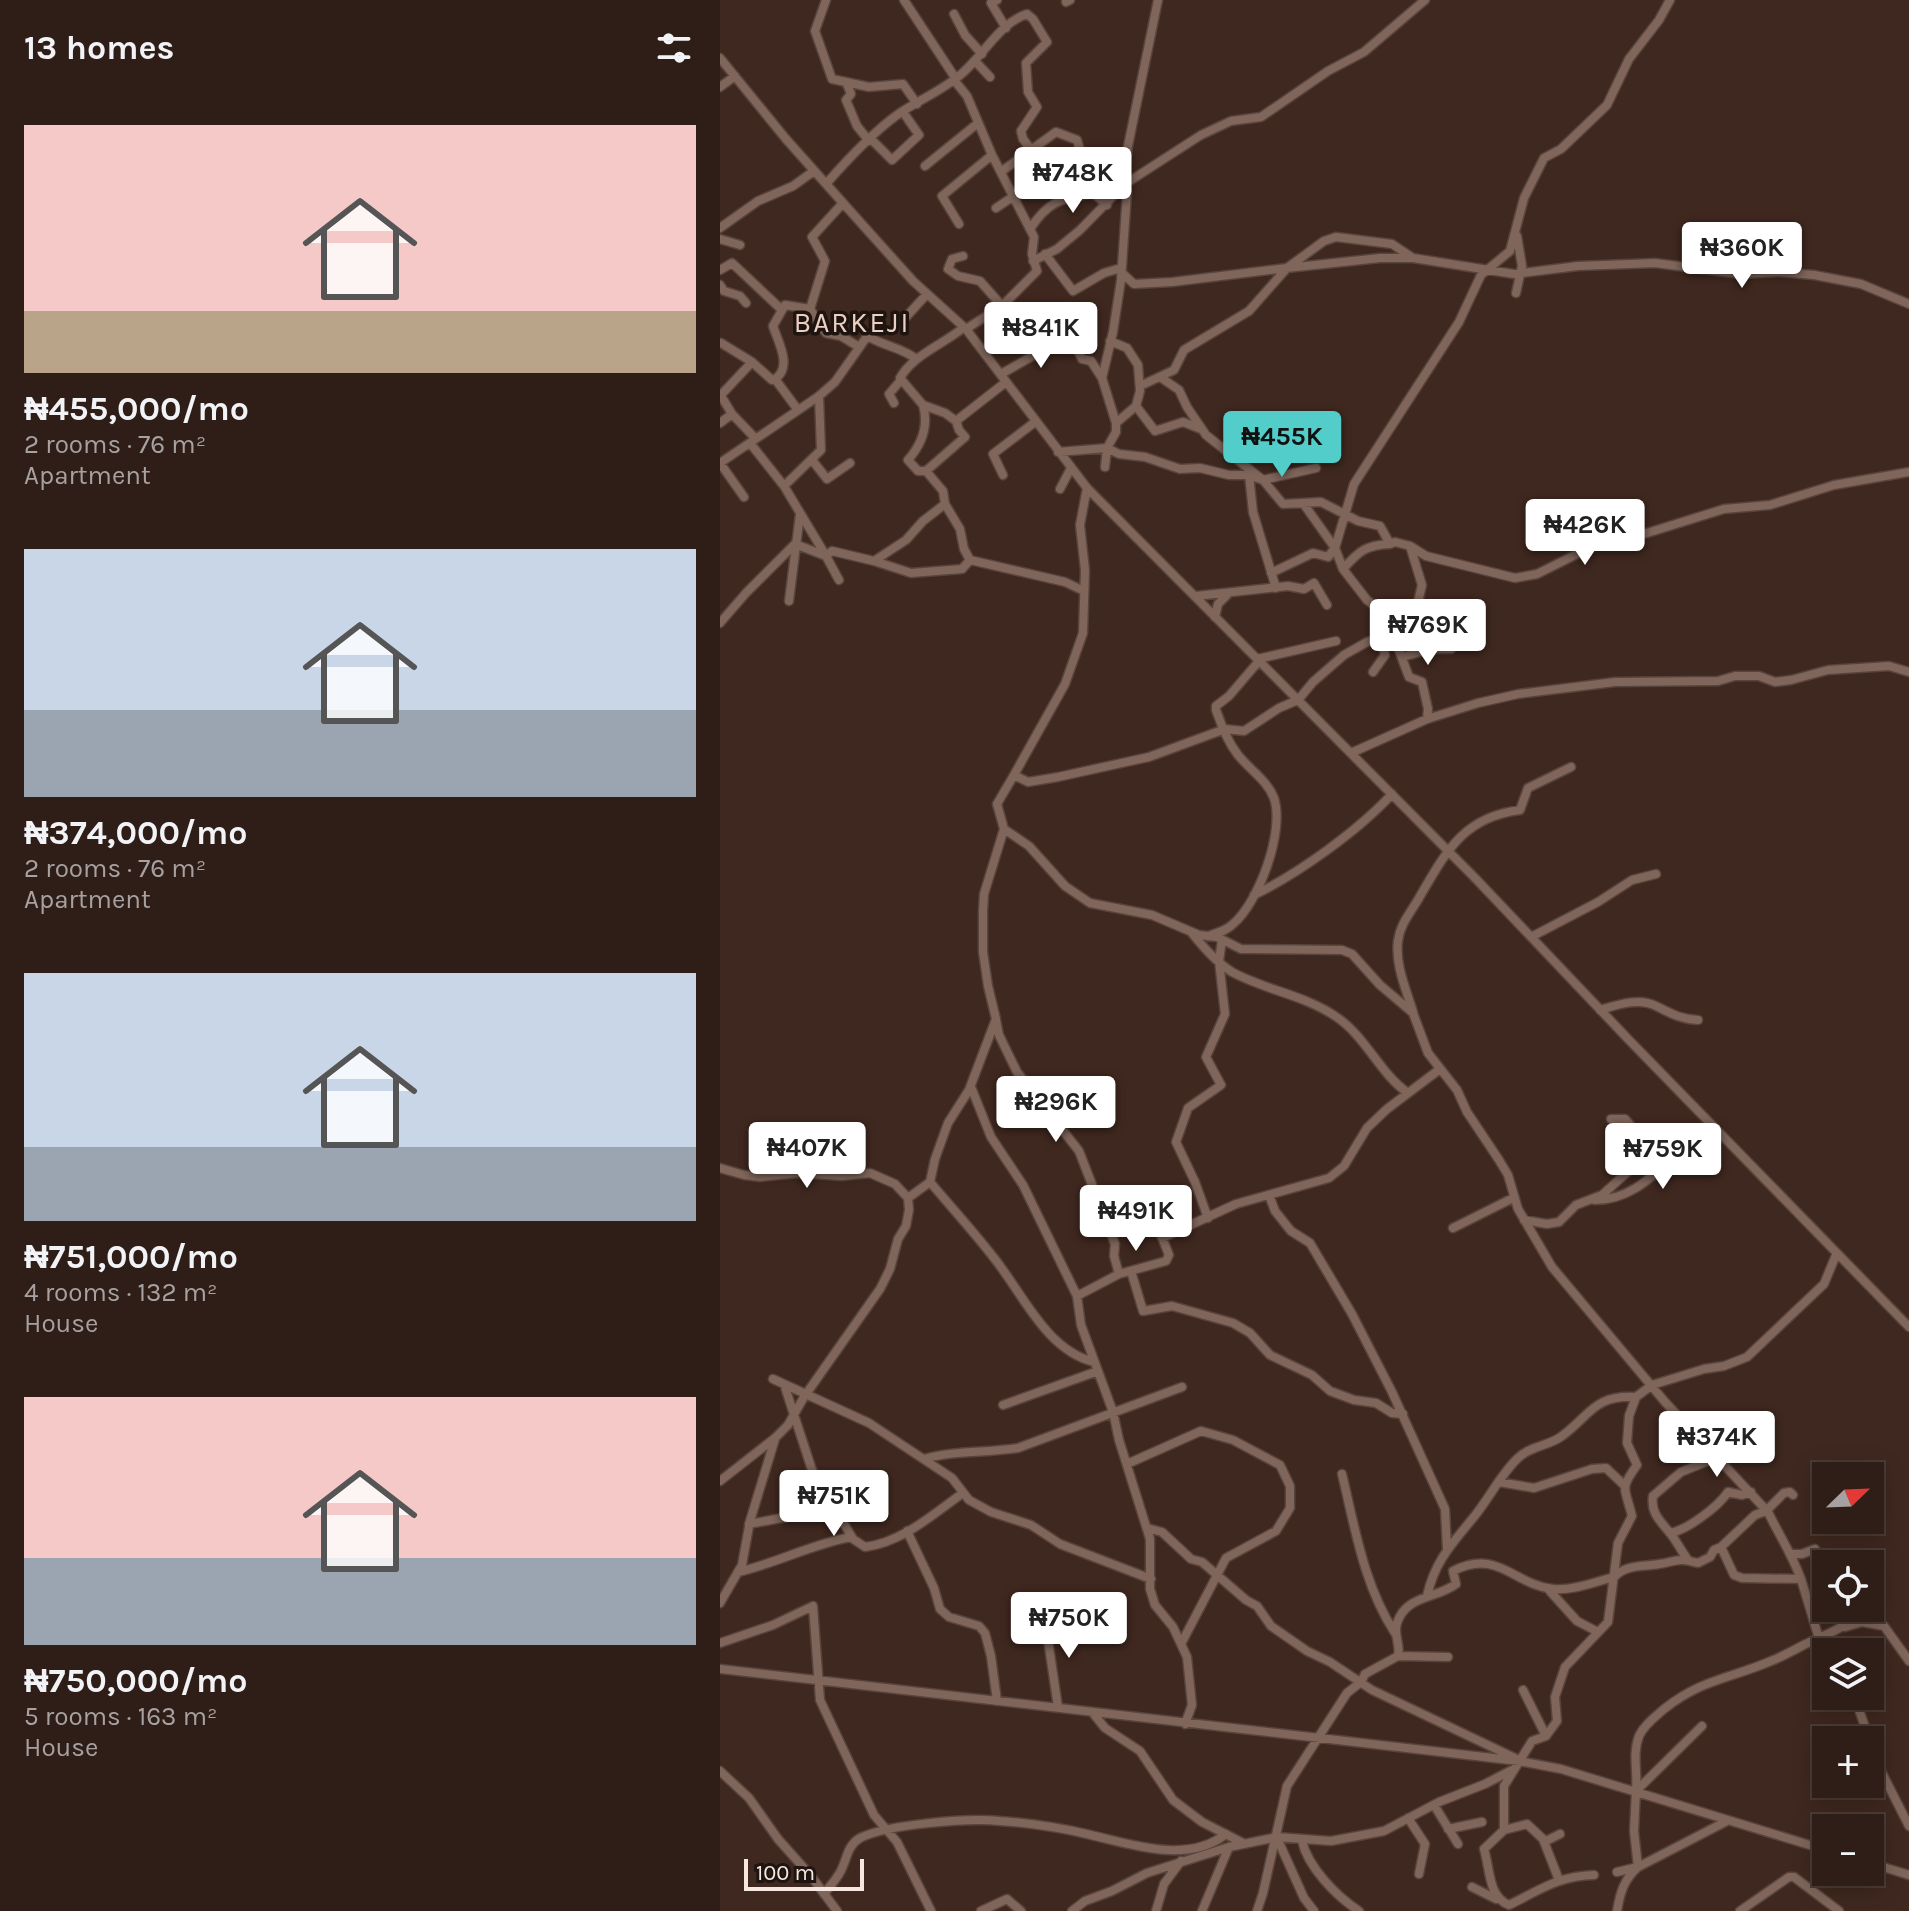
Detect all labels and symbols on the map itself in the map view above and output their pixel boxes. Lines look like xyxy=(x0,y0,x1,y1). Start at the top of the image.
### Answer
pin: ₦748K xyxy=(1017,147,1129,215)
pin: ₦360K xyxy=(1686,222,1798,290)
pin: ₦841K xyxy=(985,302,1097,370)
district label: BARKEJI xyxy=(794,306,910,339)
pin: ₦455K xyxy=(1226,411,1338,479)
pin: ₦426K xyxy=(1529,499,1641,567)
pin: ₦769K xyxy=(1372,599,1484,667)
pin: ₦296K xyxy=(1000,1076,1112,1144)
pin: ₦407K xyxy=(751,1122,863,1190)
pin: ₦759K xyxy=(1607,1123,1719,1191)
pin: ₦491K xyxy=(1080,1185,1192,1253)
pin: ₦374K xyxy=(1661,1411,1773,1479)
north arrow xyxy=(1812,1462,1884,1534)
pin: ₦751K xyxy=(778,1470,890,1538)
pin: ₦750K xyxy=(1013,1592,1125,1660)
scale bar xyxy=(744,1855,864,1891)

